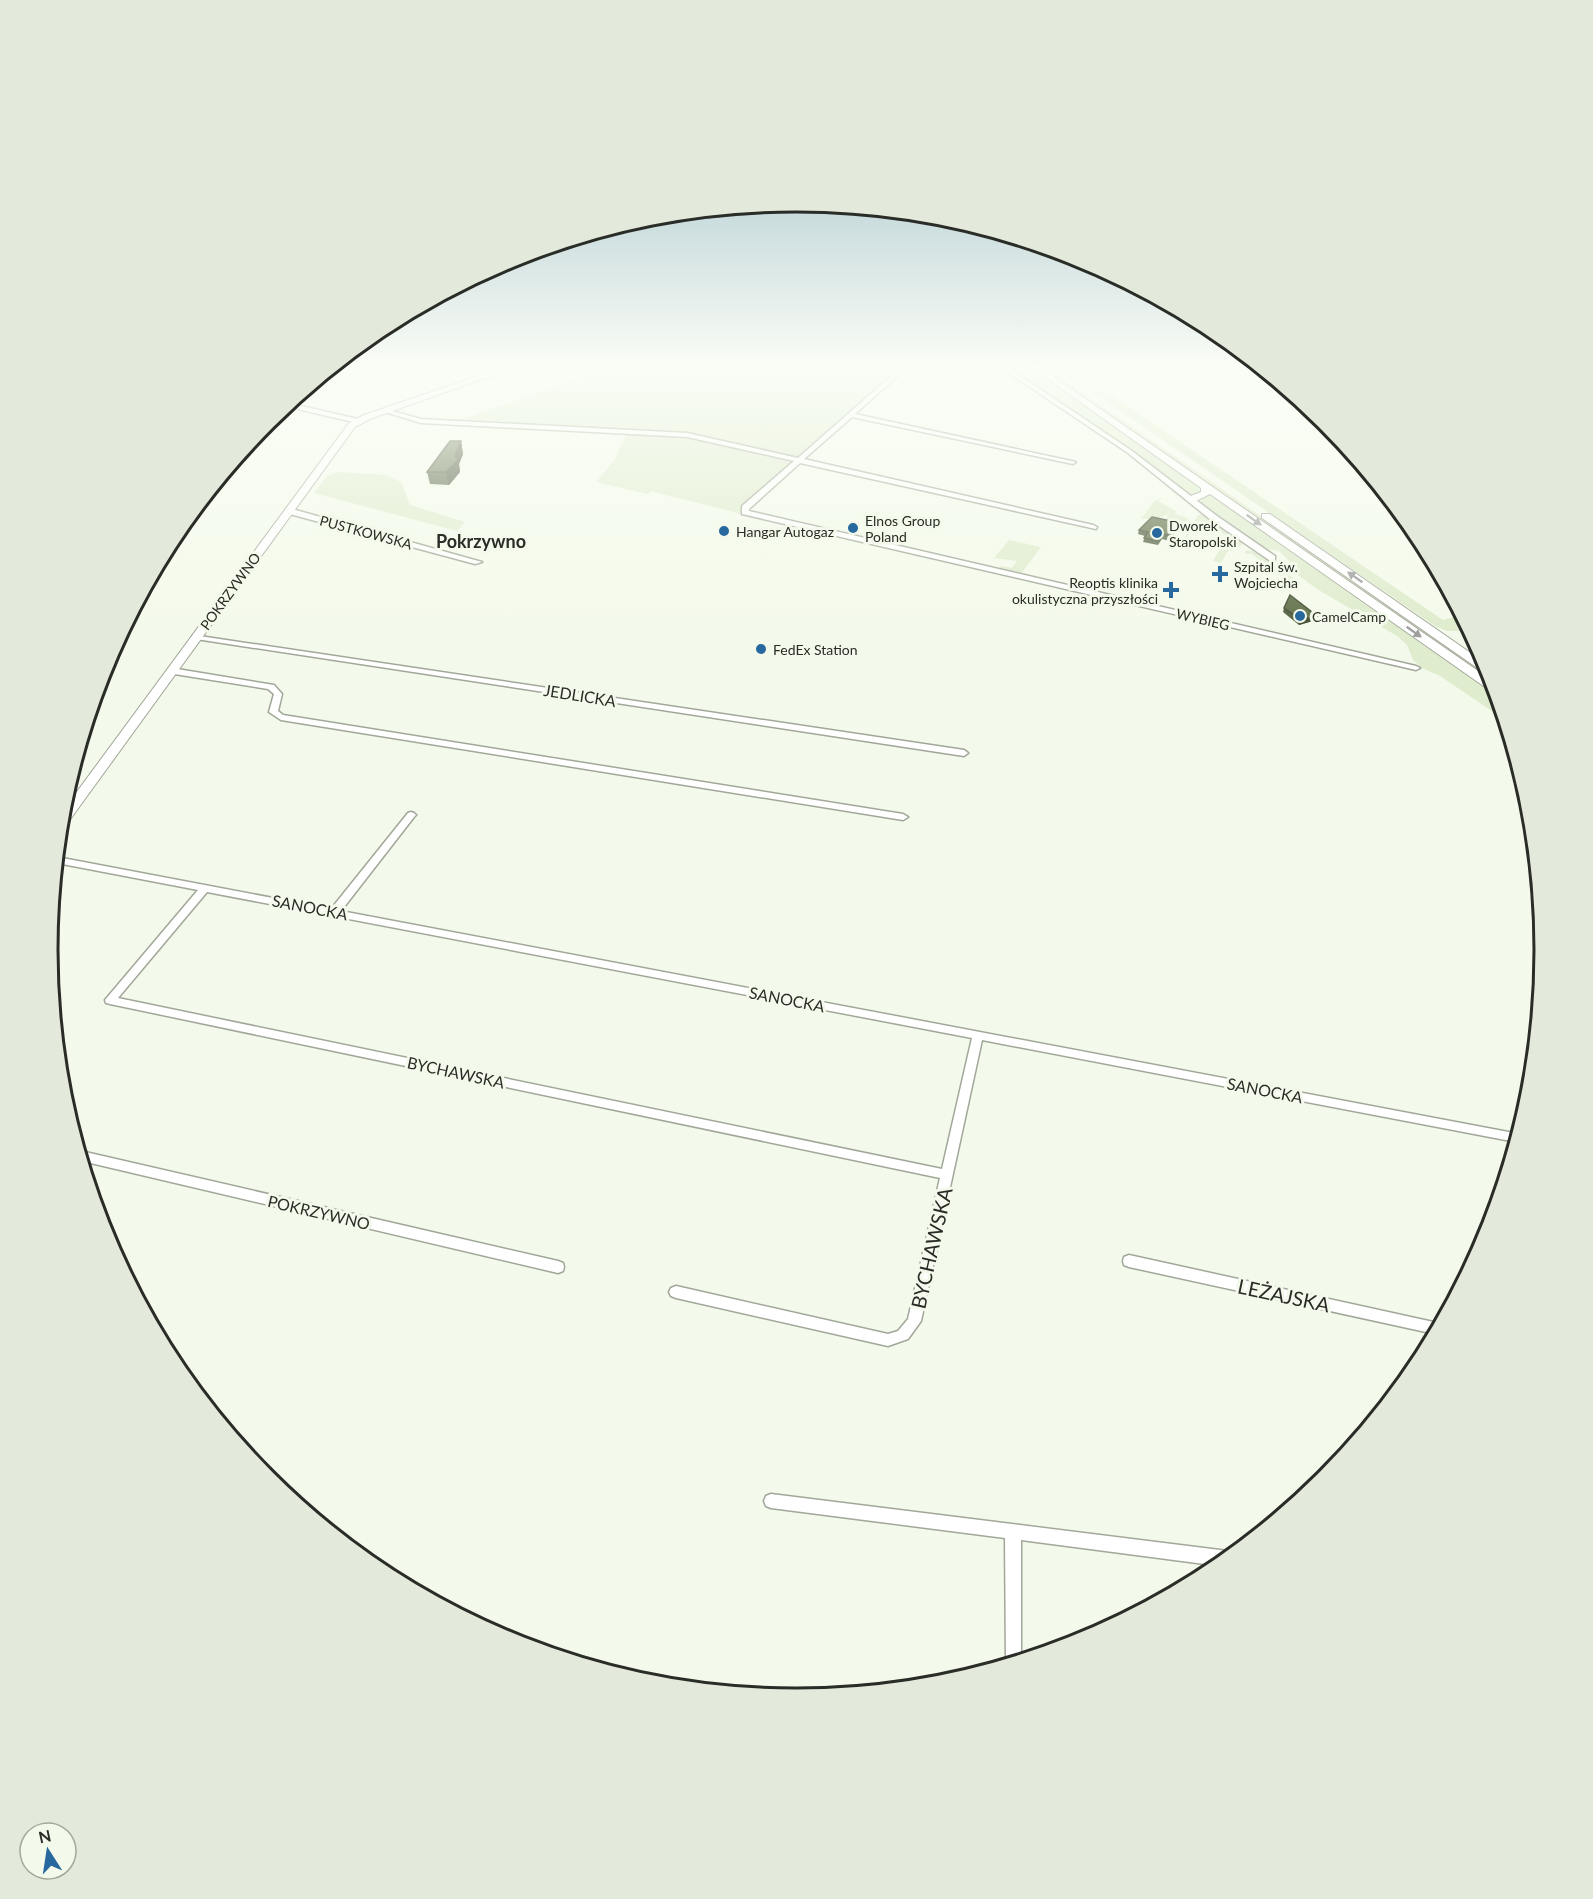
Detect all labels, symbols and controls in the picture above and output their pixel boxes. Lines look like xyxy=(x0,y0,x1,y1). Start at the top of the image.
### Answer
street label: PUSTKOWSKA xyxy=(318,511,415,553)
place label: Elnos Group Poland xyxy=(865,512,940,545)
one-way arrow xyxy=(1246,514,1262,526)
place label: Dworek Staropolski xyxy=(1169,517,1237,550)
marker: Elnos Group Poland xyxy=(846,521,860,535)
place label: Hangar Autogaz xyxy=(736,523,834,540)
marker: Hangar Autogaz xyxy=(717,524,731,538)
marker: Dworek Staropolski xyxy=(1150,526,1164,540)
district label: Pokrzywno xyxy=(436,530,526,552)
street label: POKRZYWNO xyxy=(196,549,264,633)
place label: Szpital św. Wojciecha xyxy=(1234,558,1298,591)
marker: Szpital św. Wojciecha xyxy=(1211,565,1229,583)
one-way arrow xyxy=(1347,571,1363,583)
place label: Reoptis klinika okulistyczna przyszłości xyxy=(1012,574,1158,607)
marker: Reoptis klinika okulistyczna przyszłości xyxy=(1162,581,1180,599)
street label: WYBIEG xyxy=(1175,605,1231,633)
place label: CamelCamp xyxy=(1312,608,1386,625)
marker: CamelCamp xyxy=(1293,609,1307,623)
one-way arrow xyxy=(1406,626,1422,637)
place label: FedEx Station xyxy=(773,641,858,658)
marker: FedEx Station xyxy=(754,642,768,656)
street label: JEDLICKA xyxy=(542,680,618,710)
street label: SANOCKA xyxy=(271,890,349,924)
street label: SANOCKA xyxy=(748,982,826,1016)
street label: BYCHAWSKA xyxy=(406,1052,507,1092)
street label: SANOCKA xyxy=(1226,1073,1304,1107)
street label: BYCHAWSKA xyxy=(905,1185,957,1311)
street label: POKRZYWNO xyxy=(266,1191,372,1233)
street label: LEŻAJSKA xyxy=(1236,1274,1333,1317)
north arrow xyxy=(18,1821,78,1881)
text: N xyxy=(37,1825,53,1846)

